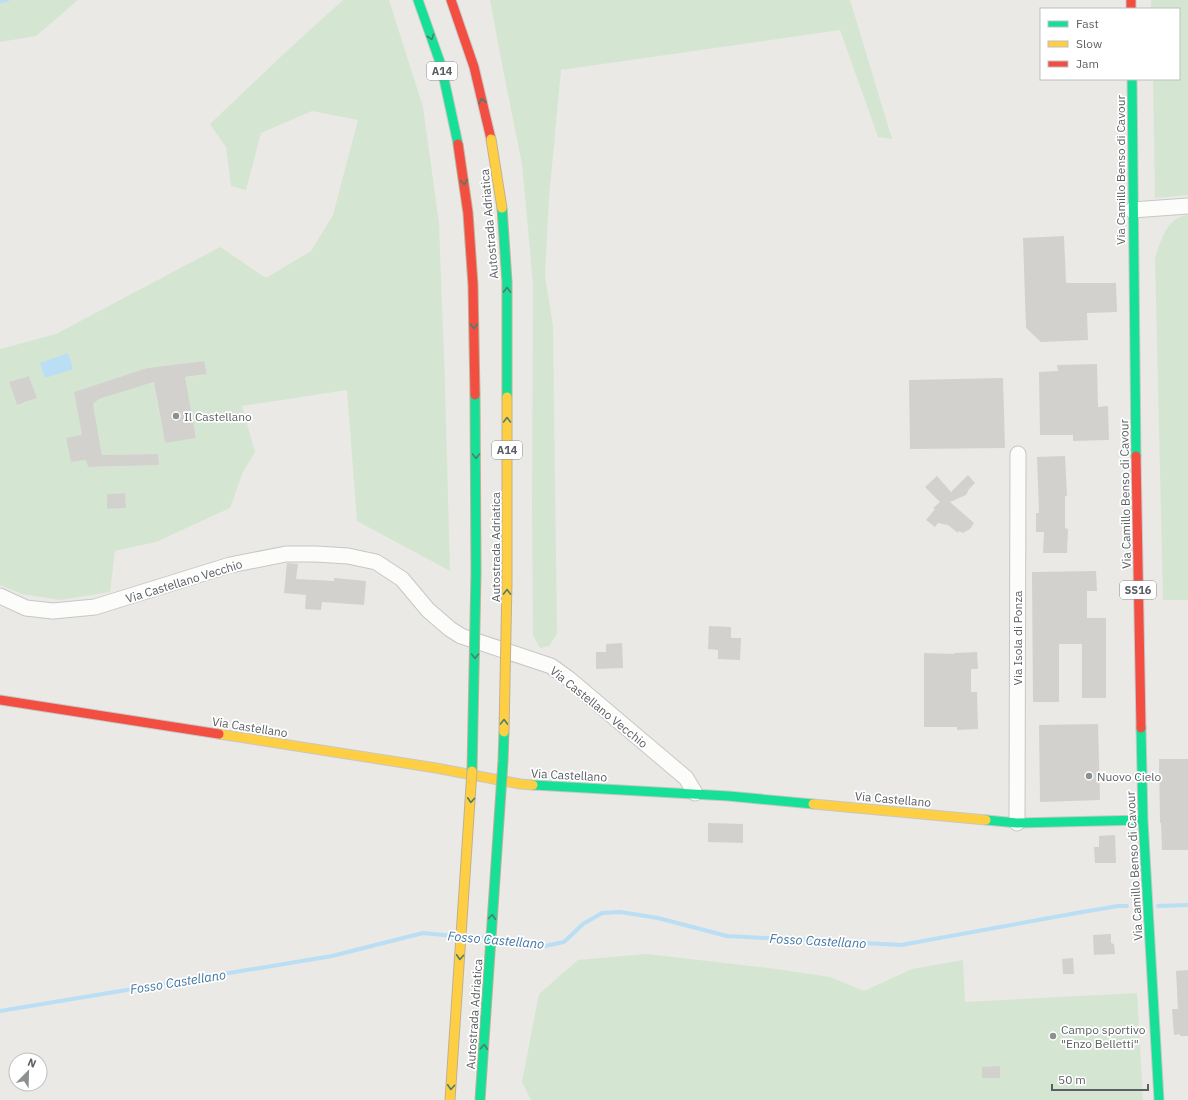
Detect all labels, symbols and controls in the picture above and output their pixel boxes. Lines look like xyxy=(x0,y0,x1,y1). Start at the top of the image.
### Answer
legend xyxy=(1040,8,1180,80)
text: Fast xyxy=(1076,16,1099,31)
one-way arrow xyxy=(427,33,435,40)
text: Slow xyxy=(1076,36,1102,51)
text: Jam xyxy=(1076,56,1099,71)
road number: A14 xyxy=(427,62,457,80)
street label: Via Camillo Benso di Cavour xyxy=(1113,94,1128,245)
one-way arrow xyxy=(479,98,487,104)
street label: Autostrada Adriatica xyxy=(477,168,501,280)
one-way arrow xyxy=(459,179,468,186)
one-way arrow xyxy=(503,287,511,293)
one-way arrow xyxy=(470,323,478,329)
place label: Il Castellano xyxy=(184,409,252,424)
marker: Il Castellano xyxy=(171,411,181,421)
one-way arrow xyxy=(503,417,511,423)
street label: Via Camillo Benso di Cavour xyxy=(1116,418,1134,569)
road number: A14 xyxy=(492,441,522,459)
one-way arrow xyxy=(472,453,480,459)
street label: Autostrada Adriatica xyxy=(488,491,503,602)
street label: Via Castellano Vecchio xyxy=(124,556,244,606)
road number: SS16 xyxy=(1120,581,1156,599)
one-way arrow xyxy=(503,589,511,595)
street label: Via Isola di Ponza xyxy=(1010,590,1025,685)
one-way arrow xyxy=(471,653,479,659)
street label: Via Castellano Vecchio xyxy=(547,663,651,751)
street label: Via Castellano xyxy=(211,714,289,740)
one-way arrow xyxy=(500,719,508,725)
street label: Via Castellano xyxy=(530,766,608,785)
place label: Nuovo Cielo xyxy=(1097,769,1162,784)
marker: Nuovo Cielo xyxy=(1084,771,1094,781)
street label: Via Castellano xyxy=(854,788,932,810)
street label: Via Camillo Benso di Cavour xyxy=(1123,790,1145,941)
one-way arrow xyxy=(466,797,475,803)
one-way arrow xyxy=(488,914,497,920)
water label: Fosso Castellano xyxy=(447,927,545,953)
water label: Fosso Castellano xyxy=(769,930,867,952)
one-way arrow xyxy=(456,954,465,960)
street label: Autostrada Adriatica xyxy=(463,958,485,1070)
water label: Fosso Castellano xyxy=(129,966,227,998)
place label: Campo sportivo "Enzo Belletti" xyxy=(1061,1022,1146,1051)
marker: Campo sportivo "Enzo Belletti" xyxy=(1048,1031,1058,1041)
one-way arrow xyxy=(479,1044,488,1050)
north arrow xyxy=(8,1052,48,1092)
text: N xyxy=(26,1055,38,1071)
scale bar xyxy=(1052,1066,1148,1092)
text: 50 m xyxy=(1058,1072,1086,1087)
one-way arrow xyxy=(447,1084,456,1090)

